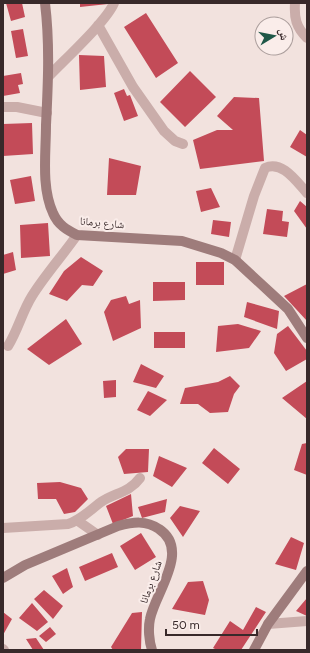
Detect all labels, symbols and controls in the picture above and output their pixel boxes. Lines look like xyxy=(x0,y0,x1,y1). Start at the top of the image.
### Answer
north arrow xyxy=(254,16,294,56)
text: ش xyxy=(275,27,291,42)
street label: شارع برمانا xyxy=(79,215,125,231)
street label: شارع برمانا xyxy=(137,559,165,605)
scale bar xyxy=(166,611,257,637)
text: 50 m xyxy=(172,618,200,632)

